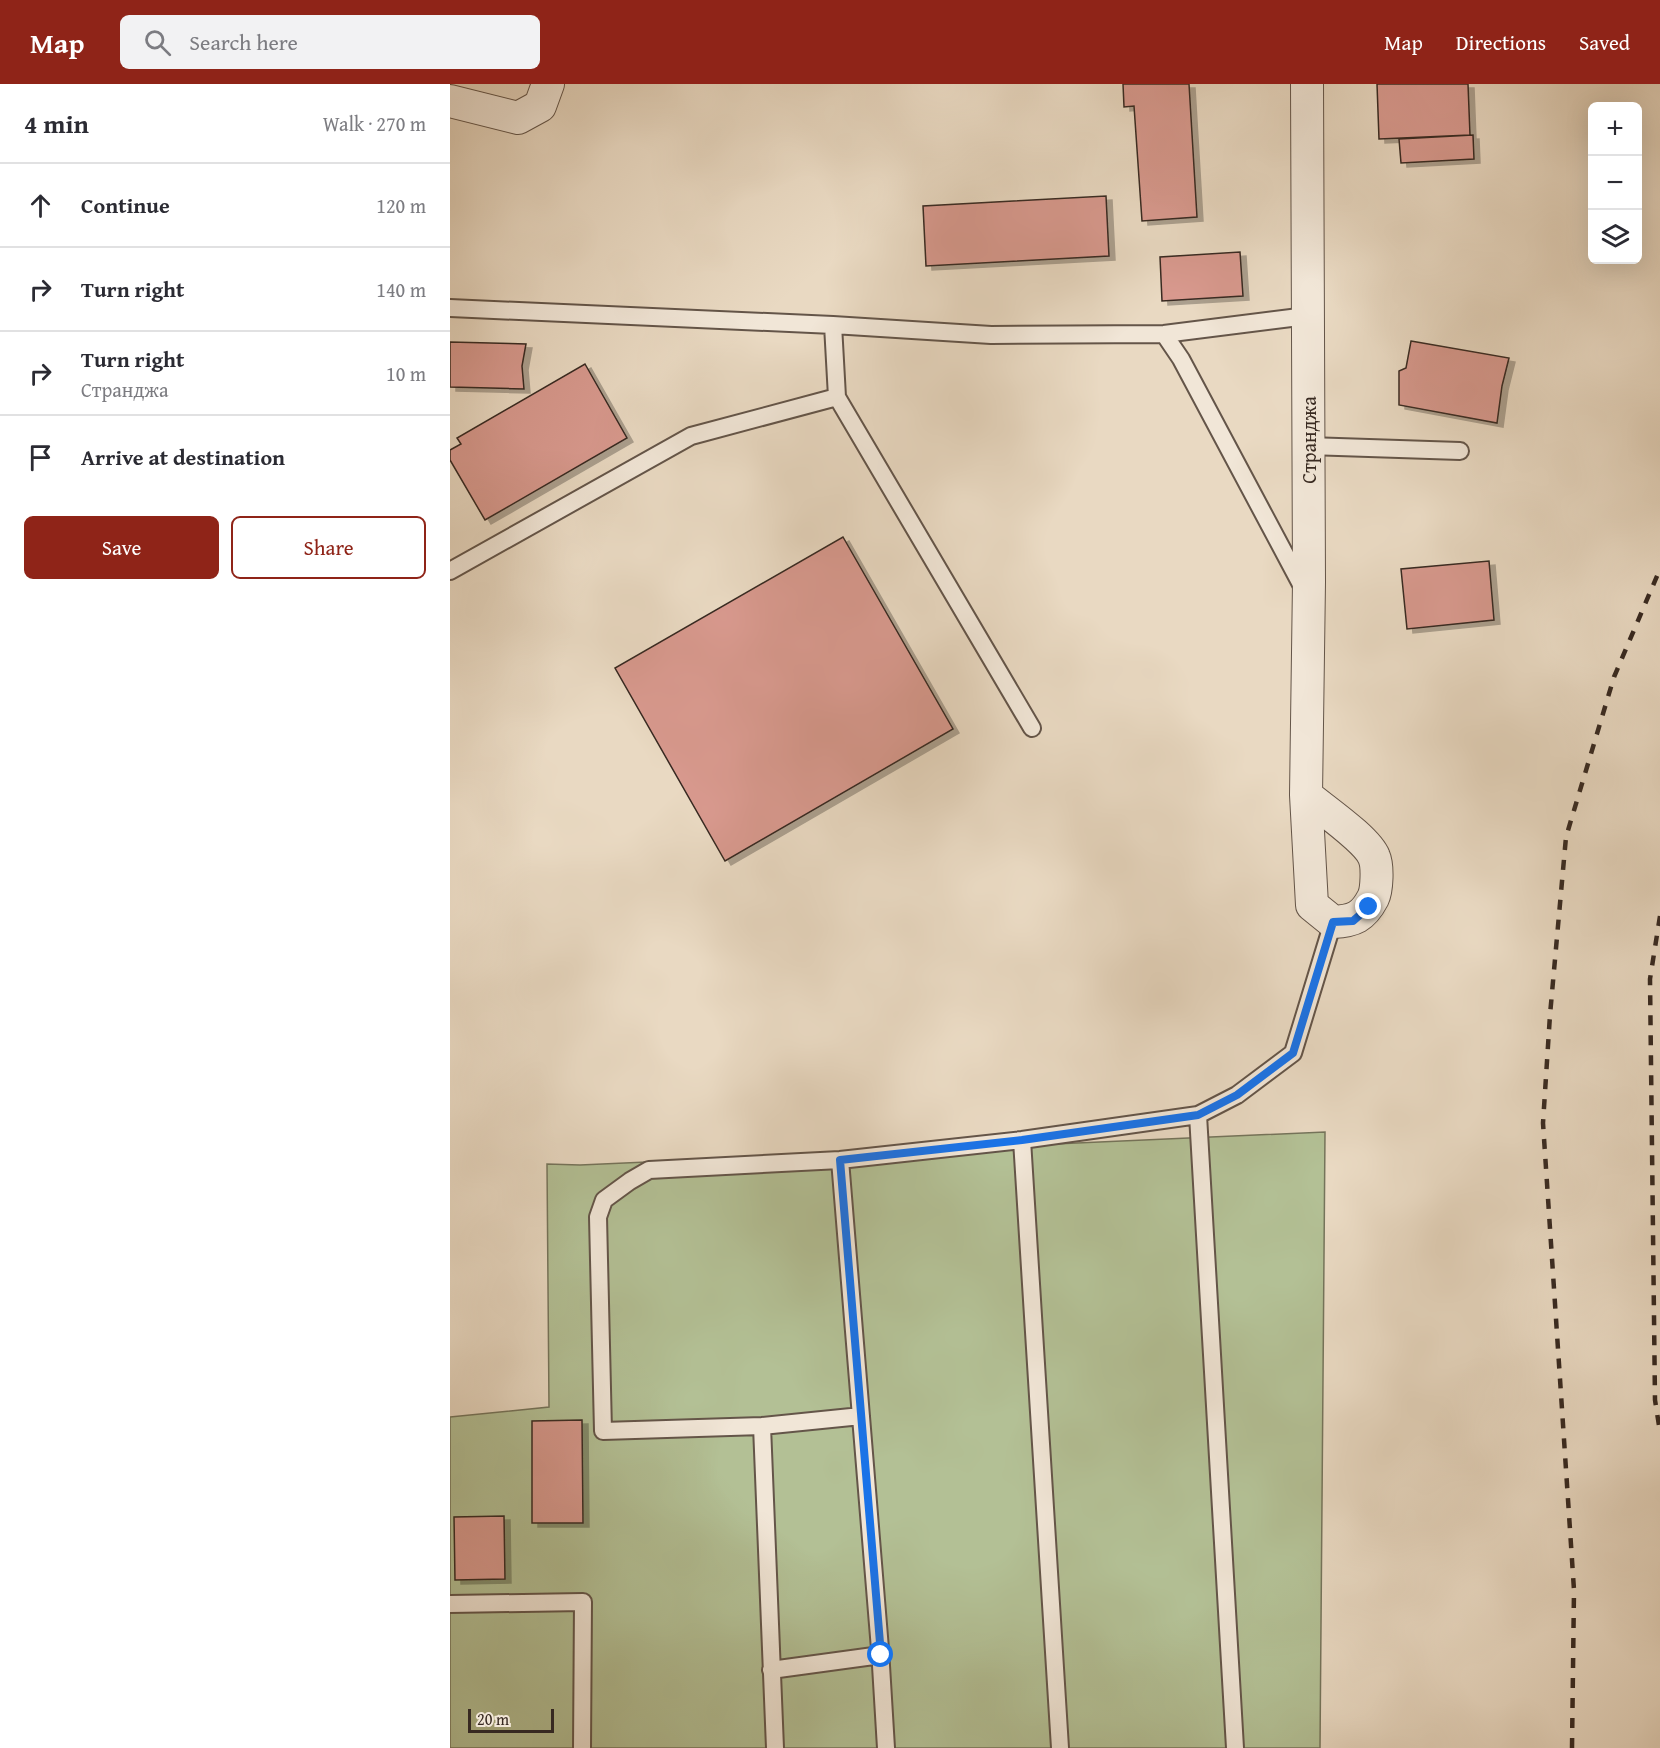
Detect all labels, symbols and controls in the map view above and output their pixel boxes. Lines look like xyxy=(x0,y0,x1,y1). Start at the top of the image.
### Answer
search box xyxy=(120,15,540,69)
text: Map xyxy=(30,22,84,63)
icon: search xyxy=(141,26,174,59)
text: Search here xyxy=(189,26,298,58)
text: Map xyxy=(1384,27,1423,58)
text: Directions xyxy=(1456,27,1546,58)
text: Saved xyxy=(1579,27,1630,58)
map controls xyxy=(1588,102,1642,264)
button: + xyxy=(1588,102,1642,156)
text: 4 min xyxy=(24,104,89,143)
text: Walk · 270 m xyxy=(323,109,426,138)
button: − xyxy=(1588,156,1642,210)
icon: ahead xyxy=(24,189,57,222)
text: Continue xyxy=(81,189,170,221)
text: 120 m xyxy=(376,191,426,220)
button: layers xyxy=(1588,210,1642,264)
icon: right xyxy=(24,273,57,306)
text: Turn right xyxy=(81,273,184,305)
text: 140 m xyxy=(376,275,426,304)
text: Turn right xyxy=(81,343,184,375)
icon: right xyxy=(24,357,57,390)
text: 10 m xyxy=(386,359,426,388)
text: Странджа xyxy=(81,375,168,404)
street label: Странджа xyxy=(1294,396,1323,484)
icon: arrive xyxy=(24,441,57,474)
text: Arrive at destination xyxy=(81,441,285,473)
button: Save xyxy=(24,516,219,579)
button: Share xyxy=(231,516,426,579)
route end xyxy=(1355,893,1381,919)
route start xyxy=(867,1641,893,1667)
scale bar xyxy=(468,1706,554,1734)
text: 20 m xyxy=(477,1707,509,1731)

